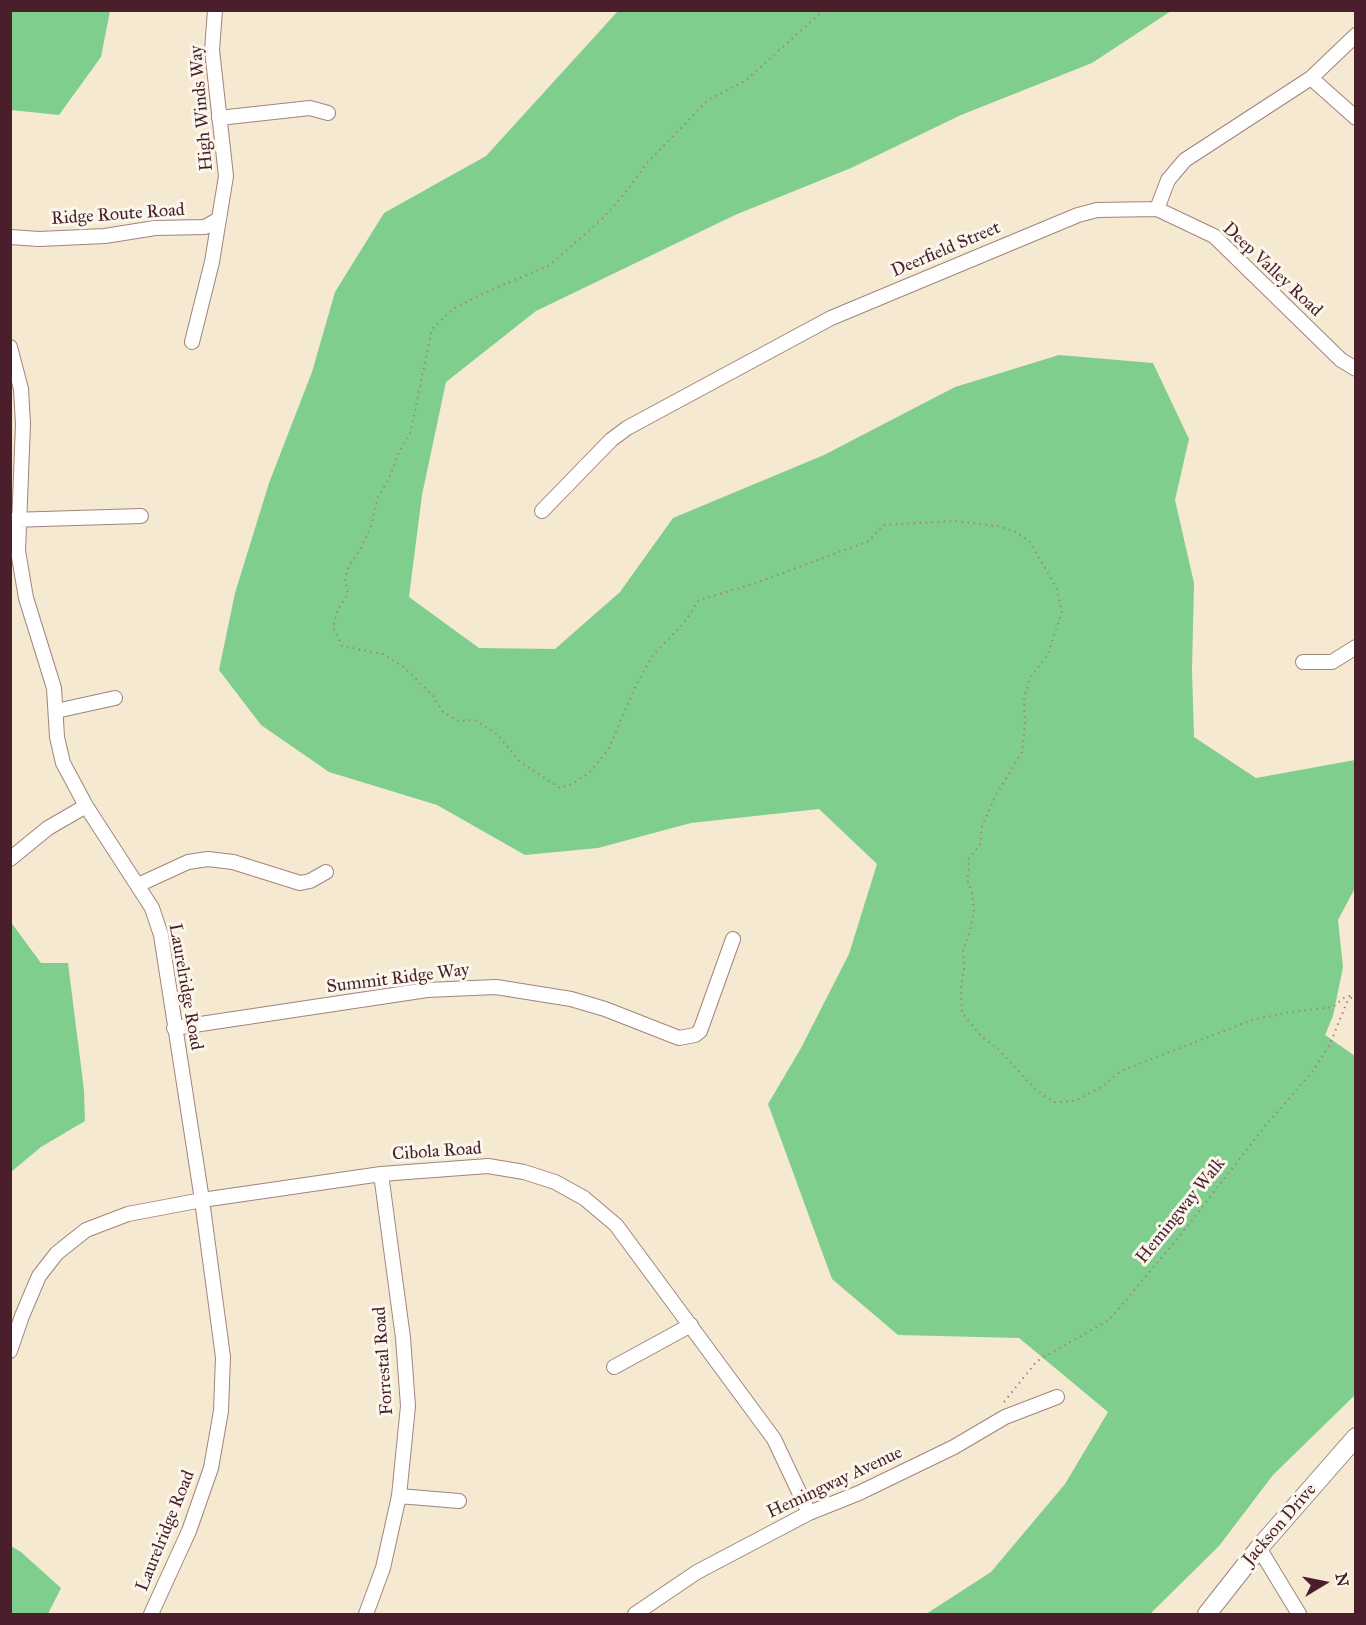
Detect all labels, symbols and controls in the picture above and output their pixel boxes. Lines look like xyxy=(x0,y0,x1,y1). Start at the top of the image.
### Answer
street label: High Winds Way xyxy=(186,44,218,172)
street label: Ridge Route Road xyxy=(51,200,185,230)
street label: Deerfield Street xyxy=(888,217,1004,283)
street label: Deep Valley Road xyxy=(1218,218,1326,322)
street label: Laurelridge Road xyxy=(163,922,207,1052)
street label: Summit Ridge Way xyxy=(325,960,471,998)
street label: Cibola Road xyxy=(391,1138,483,1166)
street label: Hemingway Walk xyxy=(1132,1154,1230,1268)
street label: Forrestal Road xyxy=(369,1306,399,1416)
street label: Hemingway Avenue xyxy=(764,1442,906,1524)
street label: Laurelridge Road xyxy=(132,1467,200,1595)
street label: Jackson Drive xyxy=(1239,1480,1321,1570)
north arrow xyxy=(1294,1553,1354,1613)
text: N xyxy=(1332,1571,1353,1588)

